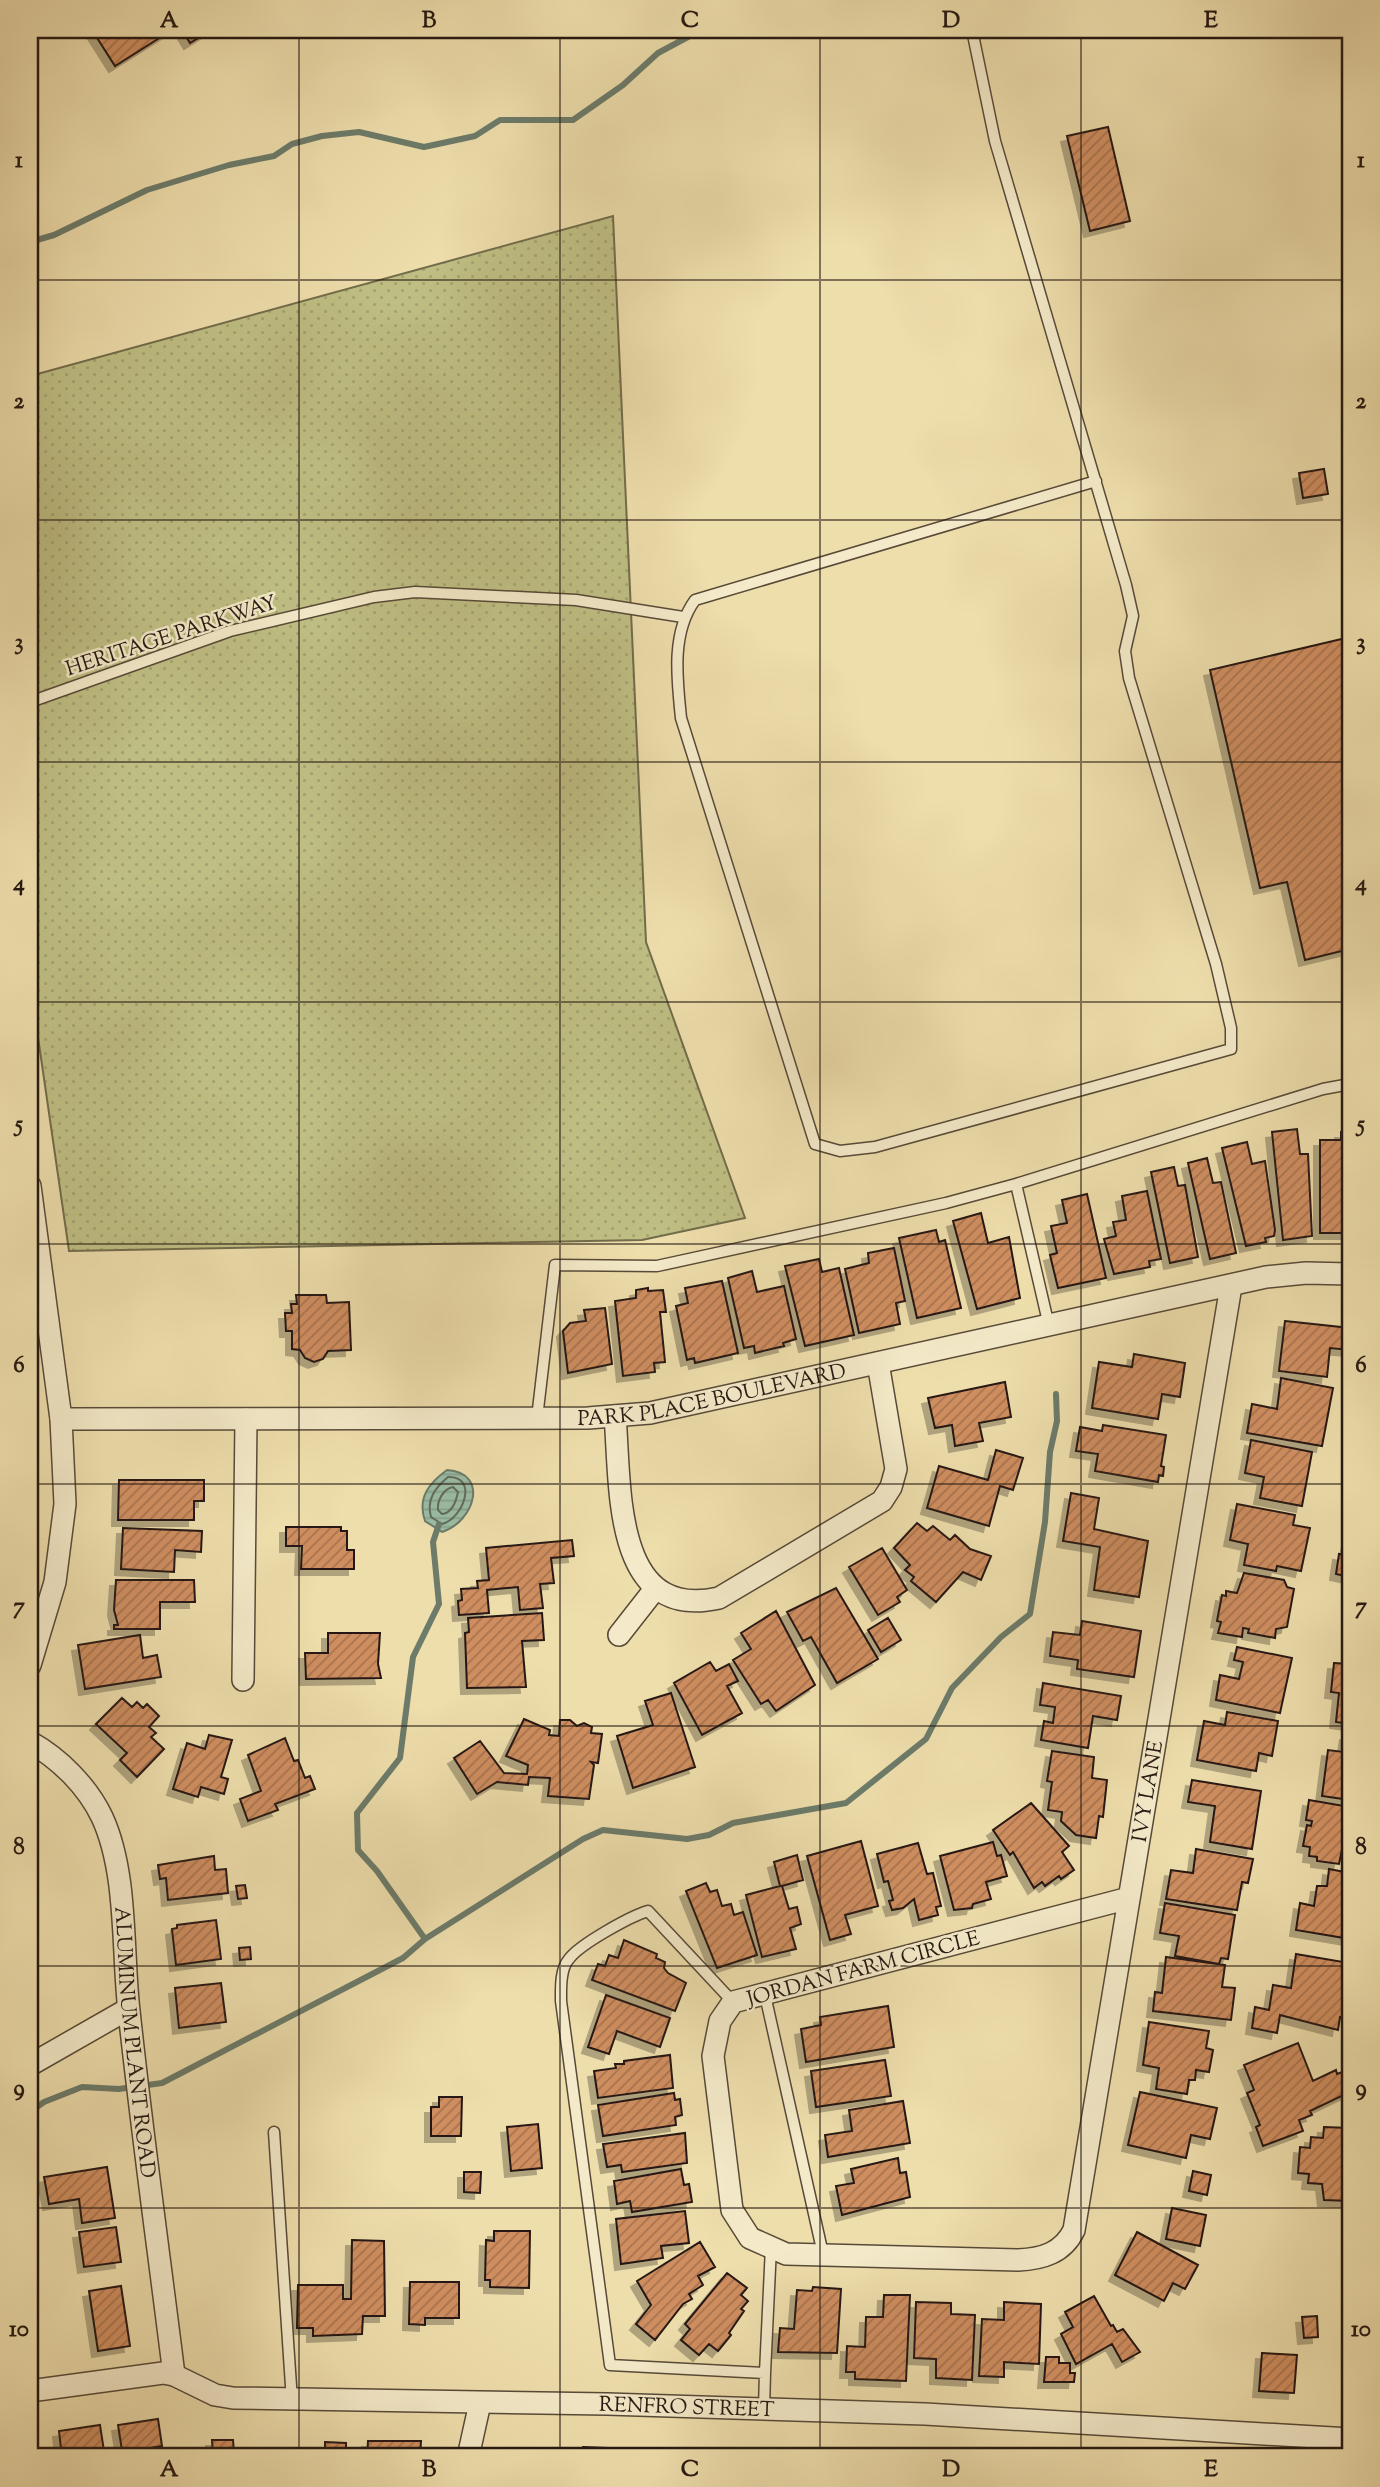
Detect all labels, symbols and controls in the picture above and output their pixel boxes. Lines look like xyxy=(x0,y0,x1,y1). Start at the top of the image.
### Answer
text: A xyxy=(160,5,179,38)
text: B xyxy=(422,5,437,38)
text: C xyxy=(681,5,699,38)
text: D xyxy=(942,5,960,38)
text: E xyxy=(1204,5,1218,38)
text: 1 xyxy=(15,145,23,178)
text: 1 xyxy=(1357,145,1365,178)
text: 2 xyxy=(14,386,25,419)
text: 2 xyxy=(1356,386,1367,419)
street label: HERITAGE PARKWAY xyxy=(62,589,281,685)
text: 3 xyxy=(14,627,24,660)
text: 3 xyxy=(1356,627,1366,660)
text: 4 xyxy=(12,868,25,901)
text: 4 xyxy=(1354,868,1367,901)
text: 5 xyxy=(13,1109,23,1142)
text: 5 xyxy=(1355,1109,1365,1142)
text: 6 xyxy=(13,1350,25,1383)
text: 6 xyxy=(1355,1350,1367,1383)
street label: PARK PLACE BOULEVARD xyxy=(578,1357,849,1435)
text: 7 xyxy=(13,1591,25,1624)
text: 7 xyxy=(1355,1591,1367,1624)
street label: IVY LANE xyxy=(1126,1738,1172,1845)
text: 8 xyxy=(13,1832,25,1865)
text: 8 xyxy=(1355,1832,1367,1865)
street label: ALUMINUM PLANT ROAD xyxy=(105,1906,162,2180)
street label: JORDAN FARM CIRCLE xyxy=(743,1924,984,2016)
text: 9 xyxy=(13,2073,25,2106)
text: 9 xyxy=(1355,2073,1367,2106)
text: 10 xyxy=(9,2314,29,2347)
text: 10 xyxy=(1351,2314,1371,2347)
street label: RENFRO STREET xyxy=(599,2391,775,2426)
text: A xyxy=(160,2454,179,2487)
text: B xyxy=(422,2454,437,2487)
text: C xyxy=(681,2454,699,2487)
text: D xyxy=(942,2454,960,2487)
text: E xyxy=(1204,2454,1218,2487)

